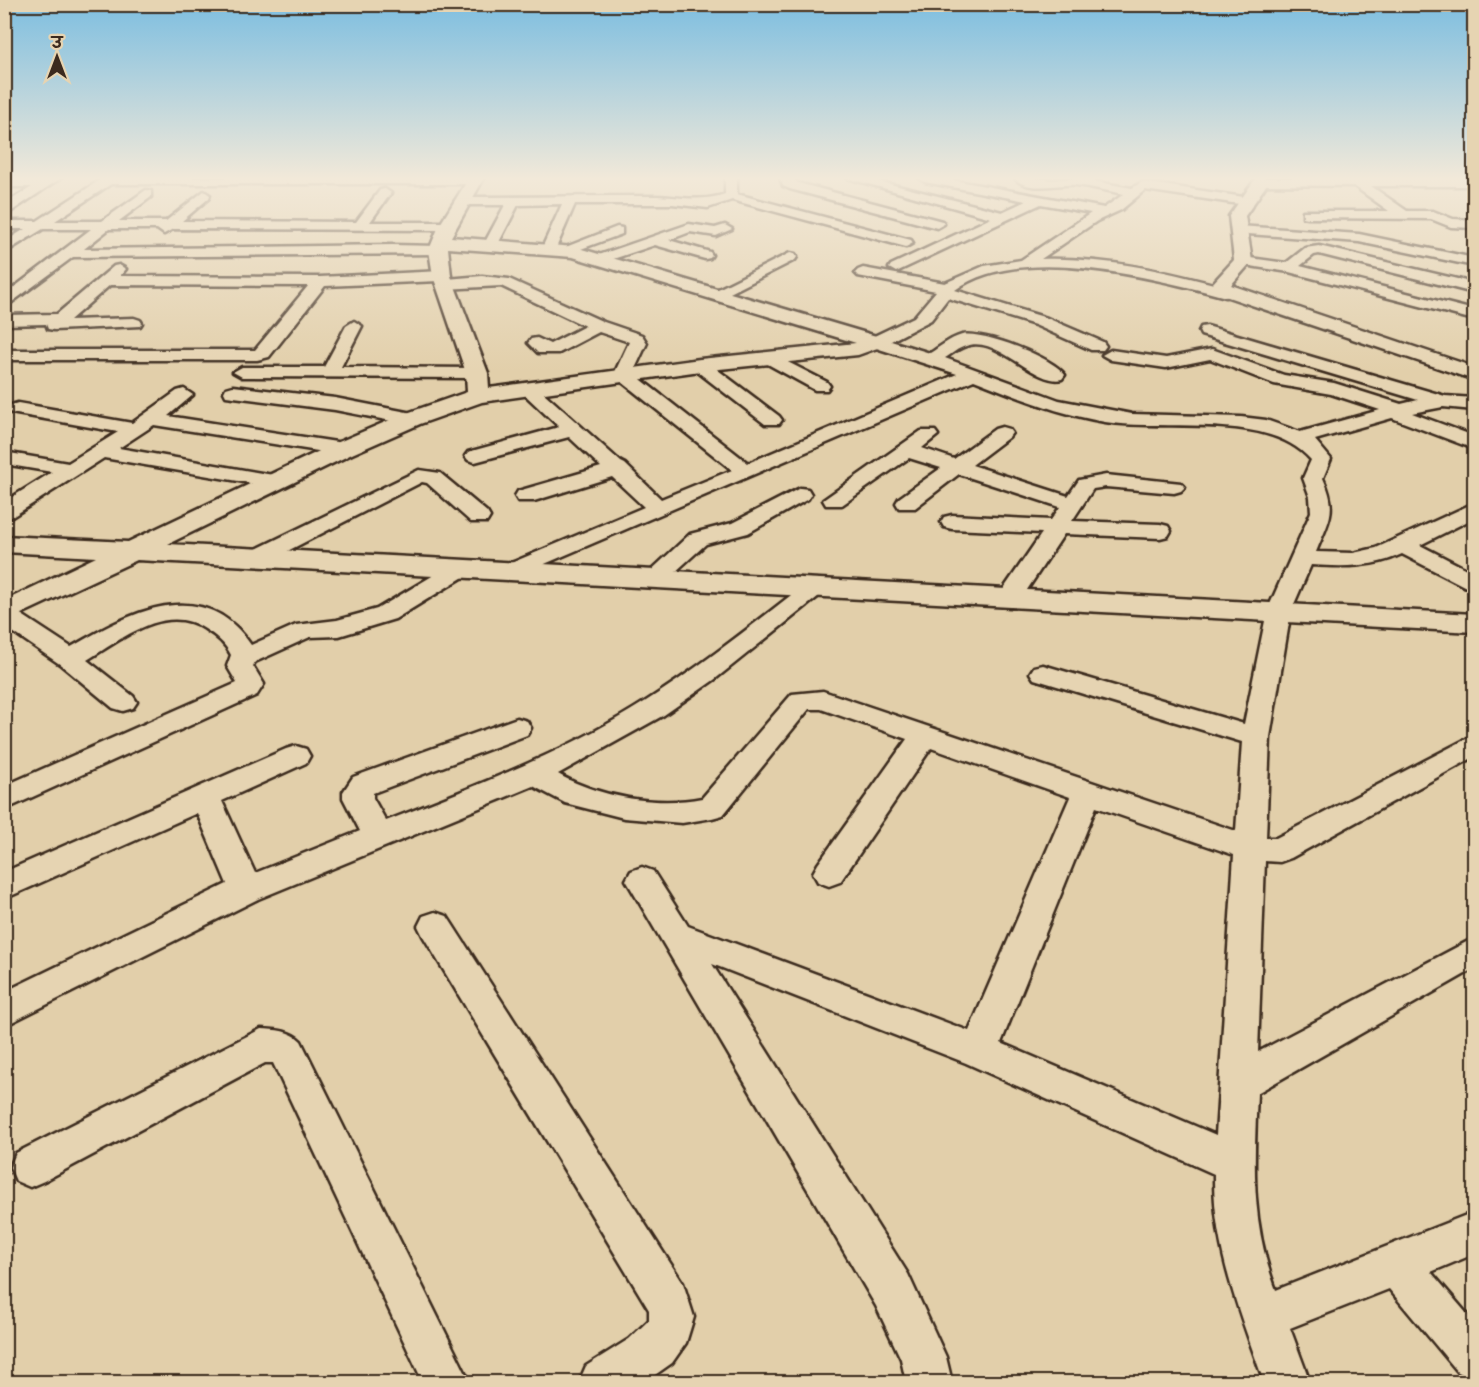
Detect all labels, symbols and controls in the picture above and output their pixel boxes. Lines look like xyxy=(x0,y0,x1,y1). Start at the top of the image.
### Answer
north arrow xyxy=(27,27,87,87)
text: उ xyxy=(50,33,64,52)

